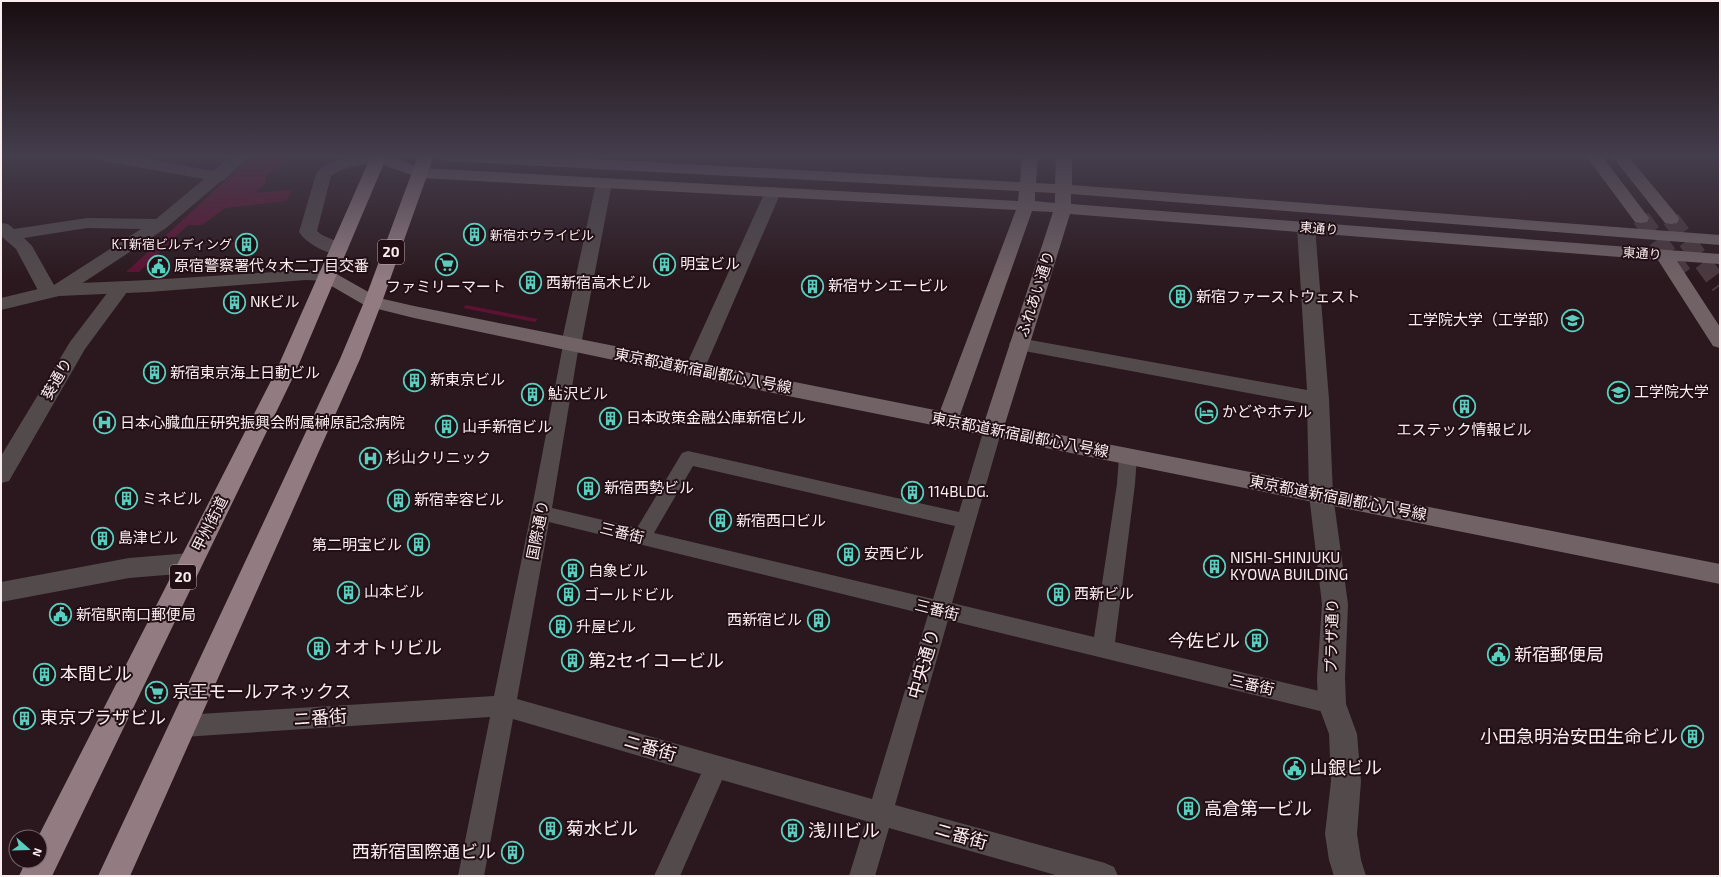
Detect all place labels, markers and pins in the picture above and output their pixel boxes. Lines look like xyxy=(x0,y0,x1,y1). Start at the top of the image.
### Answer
building icon: 新宿ホウライビル xyxy=(462,222,488,248)
place label: 新宿ホウライビル xyxy=(490,227,594,243)
building icon: K.T新宿ビルディング xyxy=(234,231,260,257)
place label: K.T新宿ビルディング xyxy=(111,236,232,252)
supermarket icon: ファミリーマート xyxy=(433,251,459,277)
building icon: 明宝ビル xyxy=(652,251,678,277)
public building icon: 原宿警察署代々木二丁目交番 xyxy=(145,253,171,279)
place label: 明宝ビル xyxy=(680,254,740,272)
place label: 原宿警察署代々木二丁目交番 xyxy=(174,256,369,274)
building icon: 西新宿高木ビル xyxy=(518,270,544,296)
place label: 西新宿高木ビル xyxy=(546,273,651,291)
building icon: 新宿サンエービル xyxy=(799,273,825,299)
place label: 新宿サンエービル xyxy=(828,276,948,294)
place label: ファミリーマート xyxy=(386,277,506,295)
building icon: 新宿ファーストウェスト xyxy=(1167,284,1193,310)
place label: 新宿ファーストウェスト xyxy=(1196,287,1360,305)
building icon: NKビル xyxy=(222,289,248,315)
place label: NKビル xyxy=(250,292,299,310)
school or university icon: 工学院大学（工学部） xyxy=(1560,307,1586,333)
place label: 工学院大学（工学部） xyxy=(1408,310,1558,328)
building icon: 新宿東京海上日動ビル xyxy=(142,360,168,386)
place label: 新宿東京海上日動ビル xyxy=(170,363,320,381)
building icon: 新東京ビル xyxy=(402,367,428,393)
place label: 新東京ビル xyxy=(430,370,505,388)
school or university icon: 工学院大学 xyxy=(1606,379,1632,405)
building icon: 鮎沢ビル xyxy=(519,381,545,407)
place label: 工学院大学 xyxy=(1634,382,1709,400)
place label: 鮎沢ビル xyxy=(548,384,608,402)
building icon: エステック情報ビル xyxy=(1451,394,1477,420)
hotel icon: かどやホテル xyxy=(1193,399,1219,425)
place label: かどやホテル xyxy=(1222,402,1312,420)
building icon: 日本政策金融公庫新宿ビル xyxy=(597,405,623,431)
place label: 日本政策金融公庫新宿ビル xyxy=(626,408,806,426)
hospital icon: 日本心臓血圧研究振興会附属榊原記念病院 xyxy=(92,410,118,436)
place label: 日本心臓血圧研究振興会附属榊原記念病院 xyxy=(120,413,405,431)
building icon: 山手新宿ビル xyxy=(433,414,459,440)
place label: 山手新宿ビル xyxy=(462,417,552,435)
place label: エステック情報ビル xyxy=(1396,420,1532,438)
hospital icon: 杉山クリニック xyxy=(358,445,384,471)
place label: 杉山クリニック xyxy=(386,448,491,466)
building icon: 新宿西勢ビル xyxy=(575,475,601,501)
place label: 新宿西勢ビル xyxy=(604,478,694,496)
building icon: 114BLDG. xyxy=(900,479,926,505)
place label: 114BLDG. xyxy=(928,482,989,500)
building icon: ミネビル xyxy=(114,486,140,512)
building icon: 新宿幸容ビル xyxy=(385,487,411,513)
place label: ミネビル xyxy=(142,489,202,507)
place label: 新宿幸容ビル xyxy=(414,490,504,508)
building icon: 新宿西口ビル xyxy=(708,508,734,534)
place label: 新宿西口ビル xyxy=(736,511,826,529)
building icon: 島津ビル xyxy=(89,525,115,551)
place label: 島津ビル xyxy=(118,528,178,546)
building icon: 第二明宝ビル xyxy=(405,532,431,558)
place label: 第二明宝ビル xyxy=(312,535,402,553)
building icon: 安西ビル xyxy=(835,541,861,567)
place label: 安西ビル xyxy=(864,544,924,562)
place label: NISHI-SHINJUKU KYOWA BUILDING xyxy=(1230,548,1348,583)
building icon: NISHI-SHINJUKU KYOWA BUILDING xyxy=(1202,554,1228,580)
building icon: 白象ビル xyxy=(559,558,585,584)
place label: 白象ビル xyxy=(588,561,648,579)
building icon: 山本ビル xyxy=(336,579,362,605)
building icon: 西新ビル xyxy=(1046,581,1072,607)
place label: 山本ビル xyxy=(364,582,424,600)
building icon: ゴールドビル xyxy=(555,582,581,608)
place label: 西新ビル xyxy=(1074,584,1134,602)
place label: ゴールドビル xyxy=(584,585,674,603)
public building icon: 新宿駅南口郵便局 xyxy=(47,602,73,628)
place label: 新宿駅南口郵便局 xyxy=(76,605,196,623)
building icon: 西新宿ビル xyxy=(805,607,831,633)
place label: 西新宿ビル xyxy=(727,610,802,628)
building icon: 升屋ビル xyxy=(548,614,574,640)
place label: 升屋ビル xyxy=(576,617,636,635)
building icon: 今佐ビル xyxy=(1243,628,1269,654)
place label: 今佐ビル xyxy=(1168,629,1240,651)
building icon: オオトリビル xyxy=(306,635,332,661)
place label: オオトリビル xyxy=(334,636,442,658)
public building icon: 新宿郵便局 xyxy=(1485,642,1511,668)
place label: 新宿郵便局 xyxy=(1514,643,1604,665)
building icon: 第2セイコービル xyxy=(560,648,586,674)
place label: 第2セイコービル xyxy=(588,649,724,671)
building icon: 本間ビル xyxy=(31,661,57,687)
place label: 本間ビル xyxy=(60,662,132,684)
supermarket icon: 京王モールアネックス xyxy=(144,679,170,705)
place label: 京王モールアネックス xyxy=(172,680,351,702)
building icon: 東京プラザビル xyxy=(11,705,37,731)
place label: 東京プラザビル xyxy=(40,706,166,728)
building icon: 小田急明治安田生命ビル xyxy=(1680,724,1706,750)
place label: 小田急明治安田生命ビル xyxy=(1480,725,1678,747)
public building icon: 山銀ビル xyxy=(1281,755,1307,781)
place label: 山銀ビル xyxy=(1310,756,1382,778)
building icon: 高倉第一ビル xyxy=(1176,796,1202,822)
place label: 高倉第一ビル xyxy=(1204,797,1312,819)
building icon: 菊水ビル xyxy=(537,816,563,842)
place label: 菊水ビル xyxy=(566,817,638,839)
building icon: 浅川ビル xyxy=(780,818,806,844)
place label: 浅川ビル xyxy=(808,819,880,841)
building icon: 西新宿国際通ビル xyxy=(499,839,525,865)
place label: 西新宿国際通ビル xyxy=(352,840,496,862)

